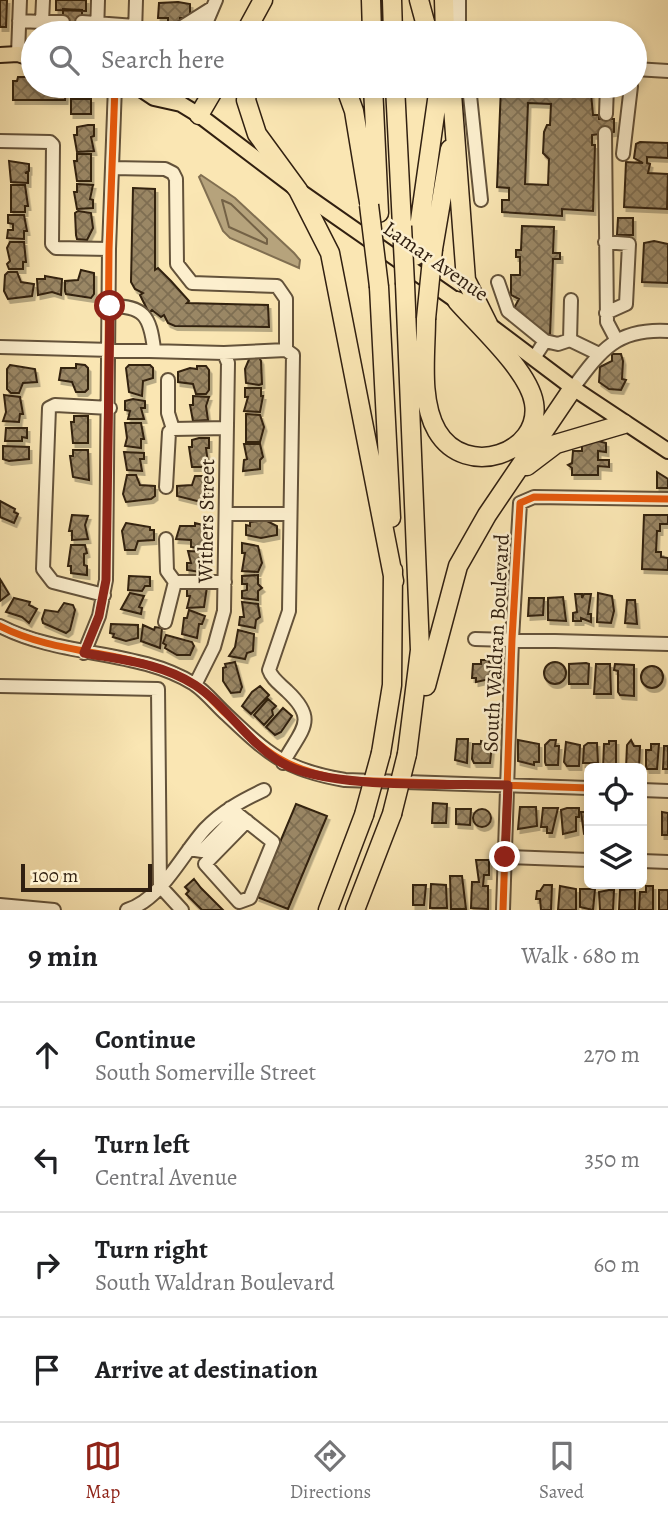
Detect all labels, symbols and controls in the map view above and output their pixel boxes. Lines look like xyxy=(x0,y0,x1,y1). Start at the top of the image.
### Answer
search box xyxy=(21,21,647,98)
icon: search xyxy=(45,41,83,79)
text: Search here xyxy=(101,42,225,77)
street label: Lamar Avenue xyxy=(378,214,494,308)
route start xyxy=(94,290,125,321)
street label: Withers Street xyxy=(191,458,221,584)
street label: South Waldran Boulevard xyxy=(476,532,516,753)
map controls xyxy=(584,763,647,889)
button: locate xyxy=(584,763,647,826)
button: layers xyxy=(584,826,647,889)
route end xyxy=(489,841,520,872)
scale bar xyxy=(21,861,152,893)
text: 100 m xyxy=(32,863,78,889)
text: 9 min xyxy=(28,936,98,976)
text: Walk · 680 m xyxy=(521,940,640,971)
text: Continue xyxy=(95,1022,196,1057)
icon: ahead xyxy=(28,1036,66,1074)
text: 270 m xyxy=(583,1039,640,1070)
text: South Somerville Street xyxy=(95,1057,316,1088)
text: Turn left xyxy=(95,1127,190,1162)
icon: left xyxy=(28,1141,66,1179)
text: 350 m xyxy=(585,1144,640,1175)
text: Central Avenue xyxy=(95,1162,237,1193)
text: Turn right xyxy=(95,1232,208,1267)
icon: right xyxy=(28,1246,66,1284)
text: 60 m xyxy=(593,1249,640,1280)
text: South Waldran Boulevard xyxy=(95,1267,335,1298)
icon: arrive xyxy=(28,1351,66,1389)
text: Arrive at destination xyxy=(95,1352,318,1387)
tab: Map xyxy=(84,1437,122,1505)
tab: Directions xyxy=(290,1437,371,1505)
tab: Saved xyxy=(539,1437,584,1505)

